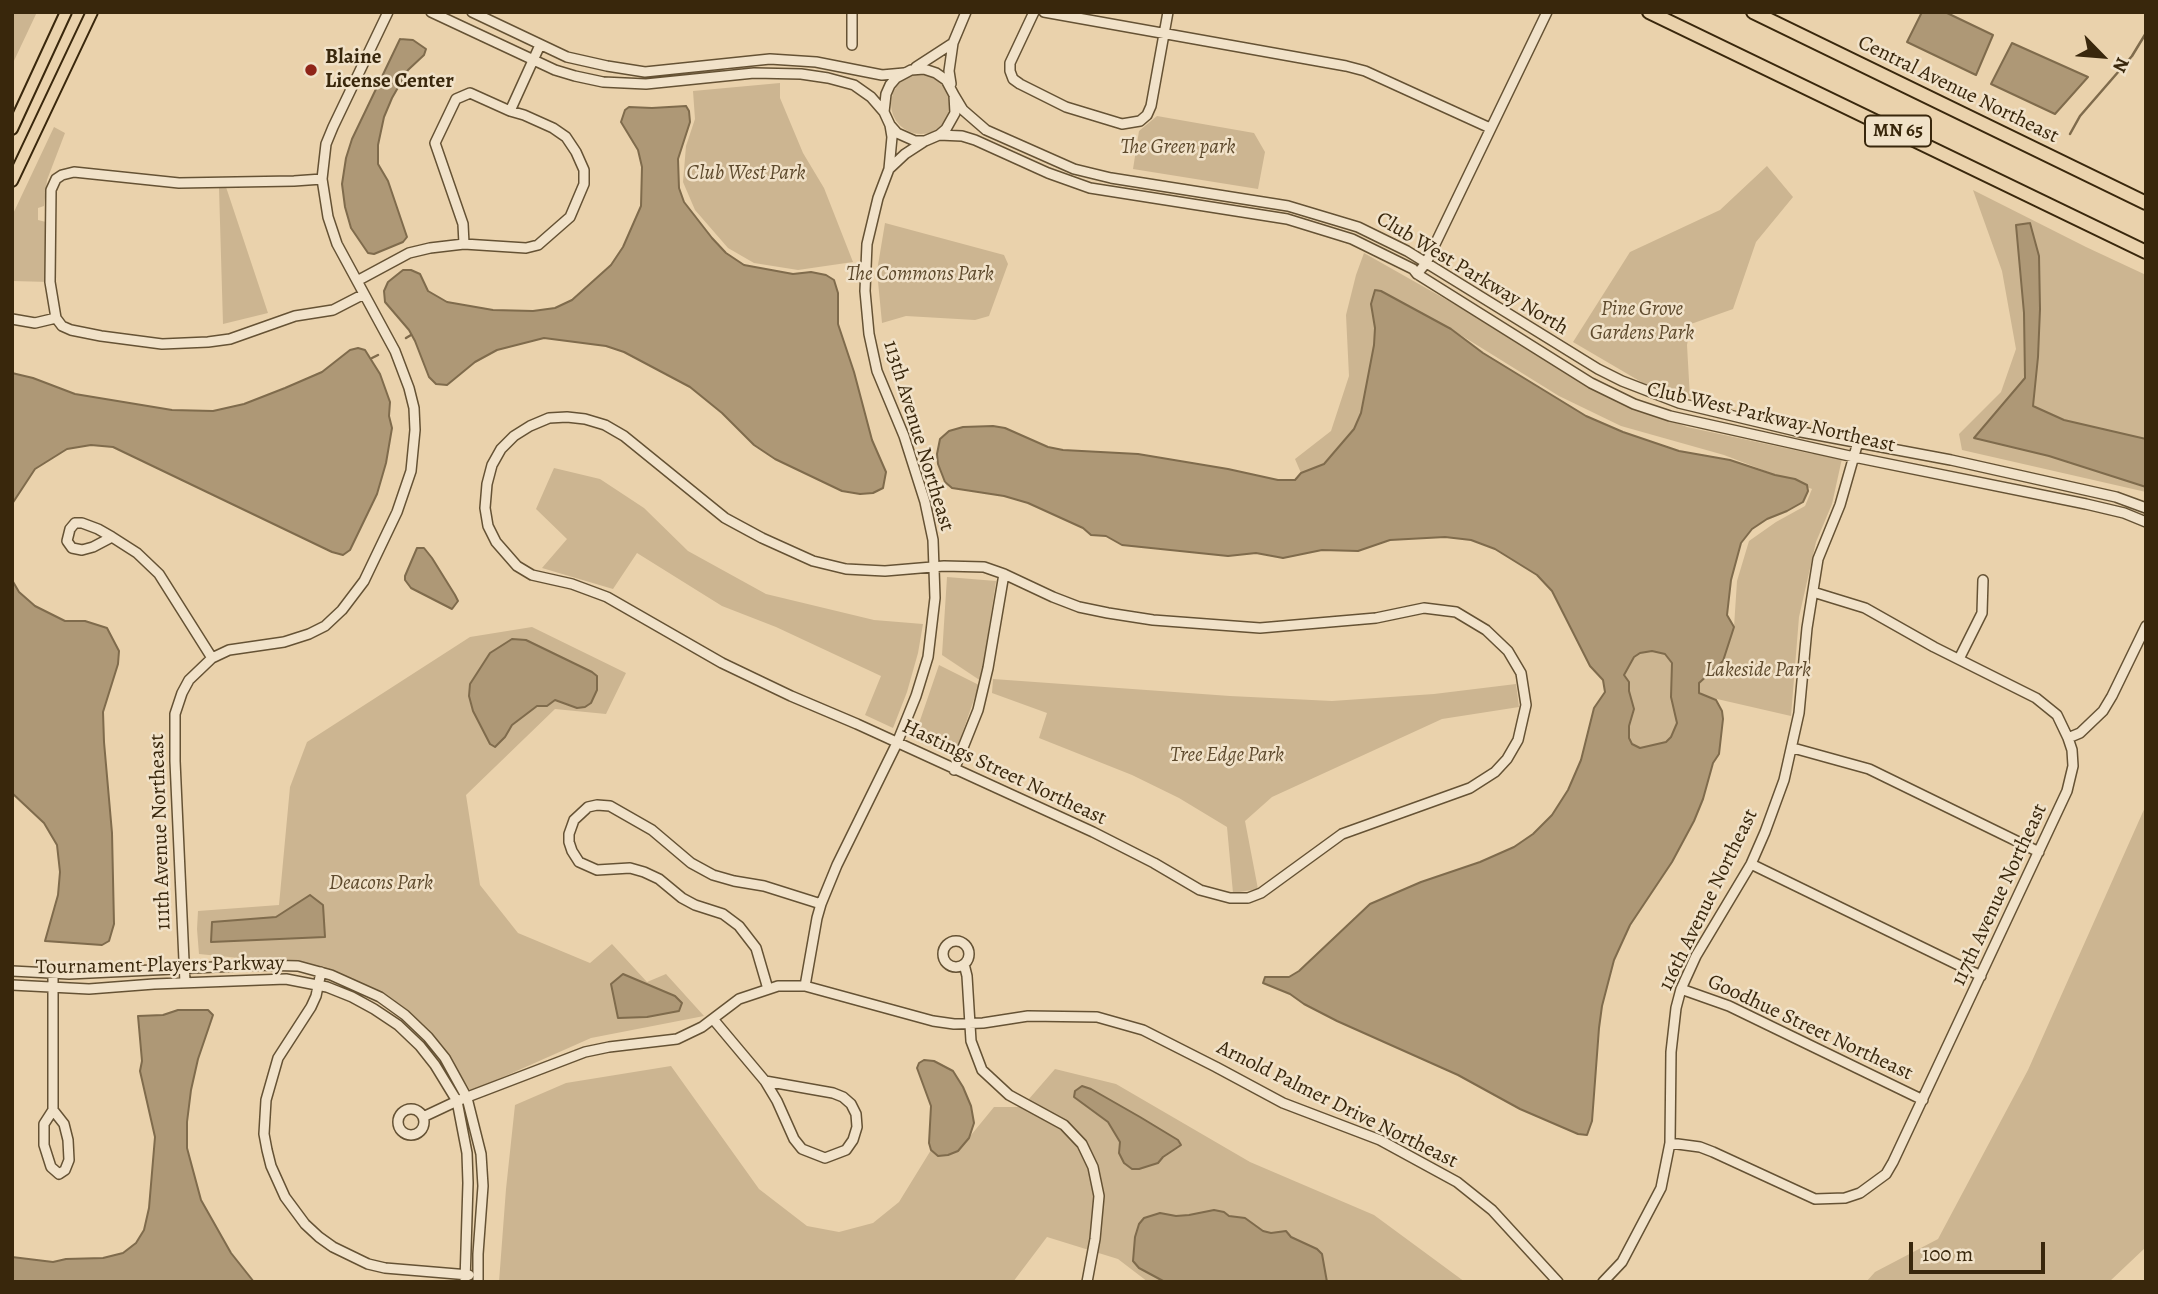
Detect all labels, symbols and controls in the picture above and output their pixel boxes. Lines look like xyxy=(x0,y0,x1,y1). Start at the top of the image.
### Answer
north arrow xyxy=(2067,21,2137,91)
street label: Central Avenue Northeast xyxy=(1854,30,2062,150)
place label: Blaine License Center xyxy=(325,45,454,95)
text: N xyxy=(2106,53,2136,77)
marker: Blaine License Center xyxy=(303,62,319,78)
road number: MN 65 xyxy=(1865,116,1931,146)
park label: The Green park xyxy=(1120,135,1236,161)
park label: Club West Park xyxy=(687,161,805,187)
street label: Club West Parkway North xyxy=(1371,207,1573,341)
park label: The Commons Park xyxy=(846,262,994,288)
park label: Pine Grove Gardens Park xyxy=(1590,297,1694,347)
street label: 113th Avenue Northeast xyxy=(877,338,959,534)
street label: Club West Parkway Northeast xyxy=(1644,377,1898,459)
park label: Lakeside Park xyxy=(1705,658,1811,684)
street label: Hastings Street Northeast xyxy=(898,714,1110,832)
street label: 111th Avenue Northeast xyxy=(145,733,177,931)
park label: Tree Edge Park xyxy=(1170,743,1284,769)
street label: 117th Avenue Northeast xyxy=(1947,800,2053,990)
street label: 116th Avenue Northeast xyxy=(1654,805,1764,995)
park label: Deacons Park xyxy=(329,871,433,897)
street label: Tournament Players Parkway xyxy=(35,951,285,981)
street label: Goodhue Street Northeast xyxy=(1703,969,1917,1087)
street label: Arnold Palmer Drive Northeast xyxy=(1213,1036,1461,1174)
scale bar xyxy=(1913,1228,2050,1272)
text: 100 m xyxy=(1922,1240,1973,1268)

